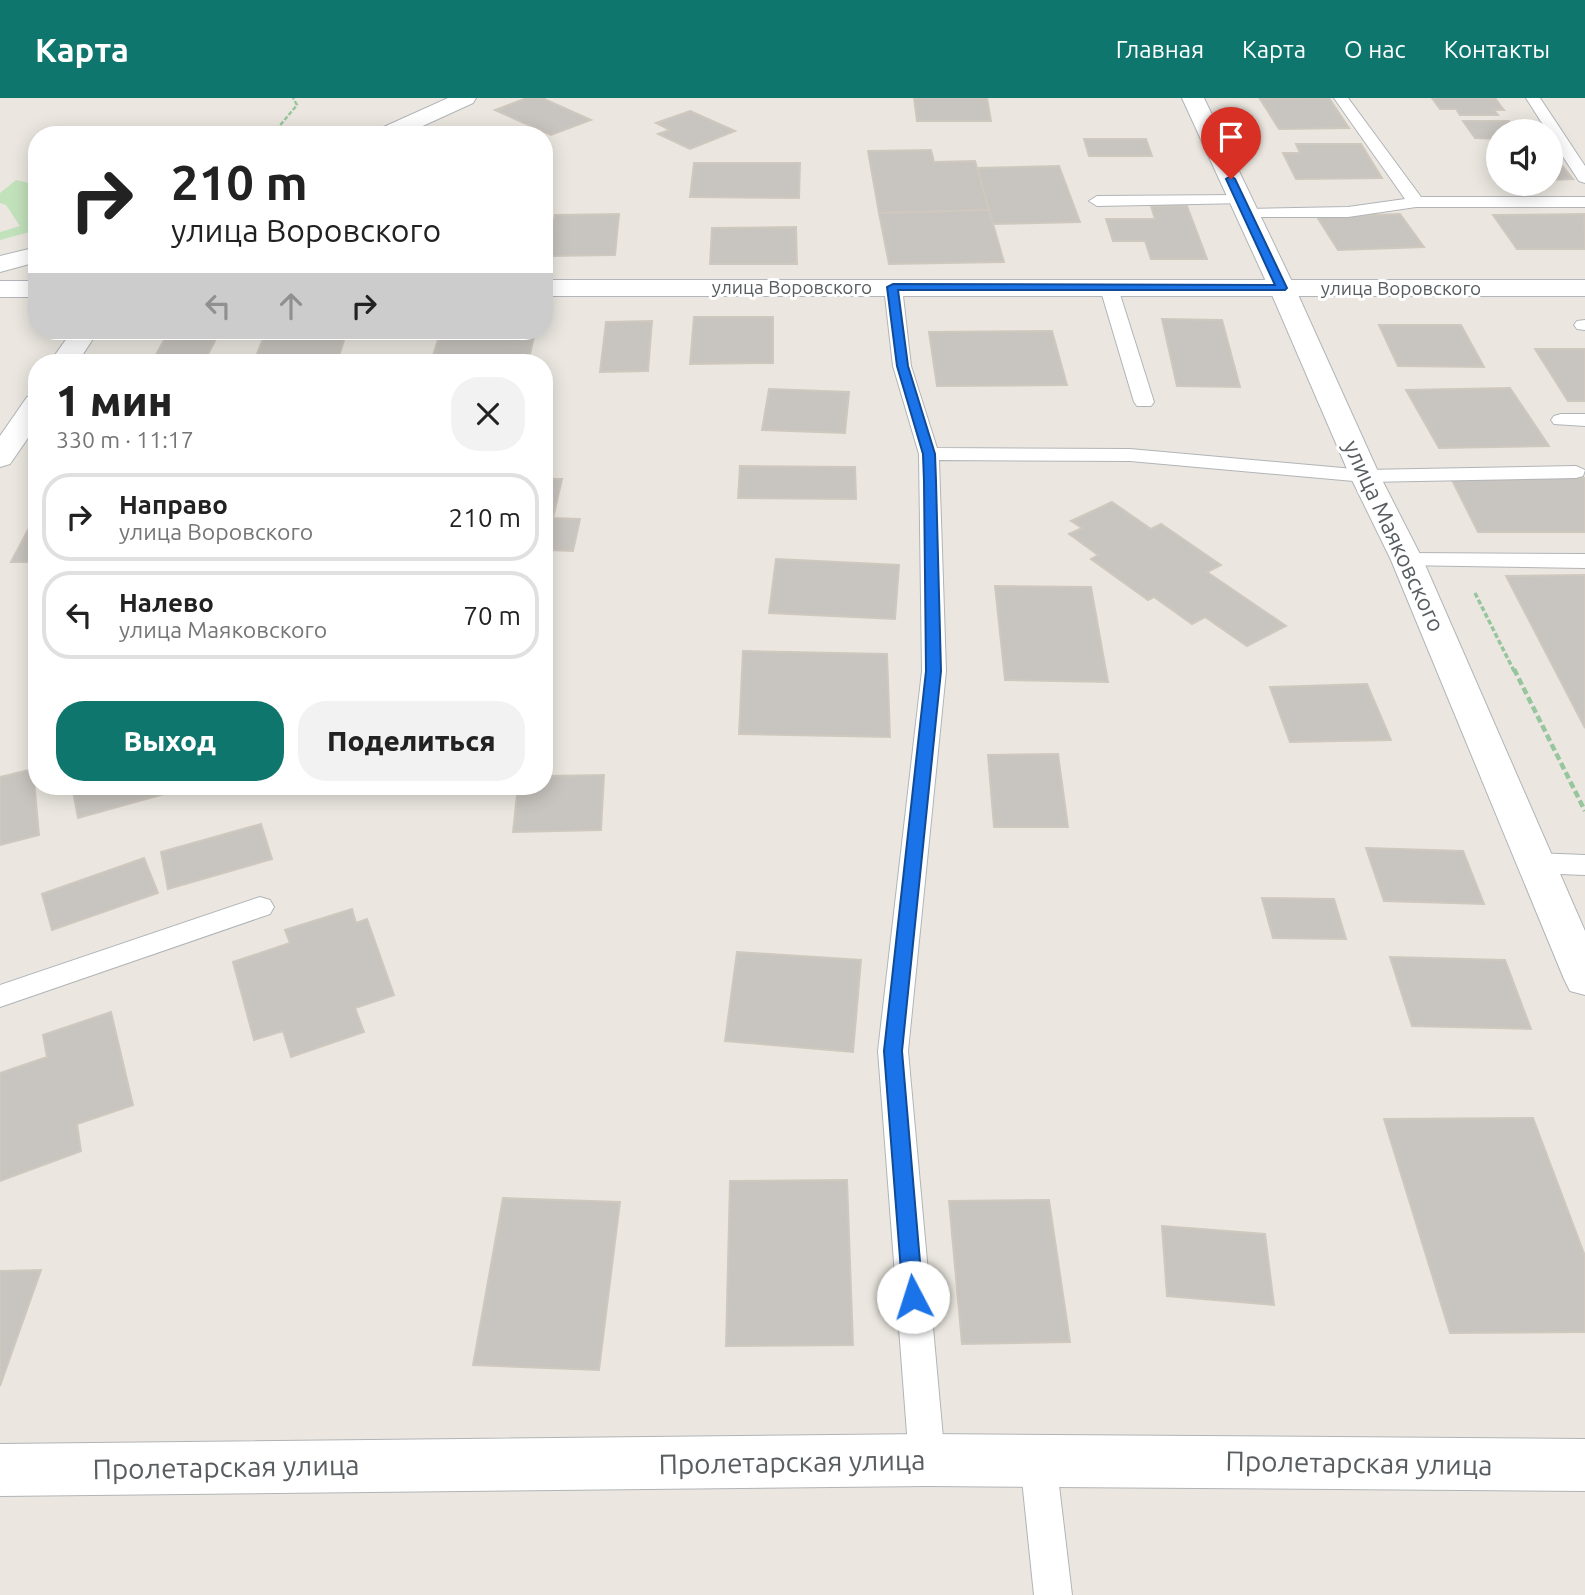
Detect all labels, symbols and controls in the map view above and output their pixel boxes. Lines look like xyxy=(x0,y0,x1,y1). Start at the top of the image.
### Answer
text: Карта xyxy=(35,31,129,68)
text: Главная xyxy=(1116,36,1204,63)
text: Карта xyxy=(1242,36,1306,63)
text: О нас xyxy=(1344,36,1406,63)
text: Контакты xyxy=(1444,36,1550,63)
pin xyxy=(1201,107,1261,179)
icon: arrive xyxy=(1212,118,1250,156)
map controls xyxy=(1486,119,1563,196)
button: sound xyxy=(1486,119,1563,196)
icon: right xyxy=(56,154,147,245)
text: 210 m xyxy=(171,154,308,209)
text: улица Воровского xyxy=(171,212,441,248)
street label: улица Воровского xyxy=(712,276,872,298)
street label: улица Воровского xyxy=(1321,277,1481,299)
icon: left xyxy=(199,287,237,325)
icon: ahead xyxy=(272,287,310,325)
icon: right xyxy=(345,287,383,325)
text: 1 мин xyxy=(56,377,173,424)
button: close xyxy=(451,377,525,451)
text: 330 m · 11:17 xyxy=(56,427,194,452)
street label: улица Маяковского xyxy=(1339,436,1450,635)
text: Направо xyxy=(119,490,228,519)
icon: right xyxy=(60,498,98,536)
text: 210 m xyxy=(449,503,521,532)
text: улица Воровского xyxy=(119,519,313,544)
text: Налево xyxy=(119,588,214,617)
icon: left xyxy=(60,596,98,634)
text: 70 m xyxy=(463,601,521,630)
text: улица Маяковского xyxy=(119,617,327,642)
button: Выход xyxy=(56,701,284,781)
button: Поделиться xyxy=(298,701,525,781)
position arrow xyxy=(876,1260,950,1334)
street label: Пролетарская улица xyxy=(658,1444,926,1479)
street label: Пролетарская улица xyxy=(1225,1445,1493,1480)
street label: Пролетарская улица xyxy=(92,1449,360,1484)

